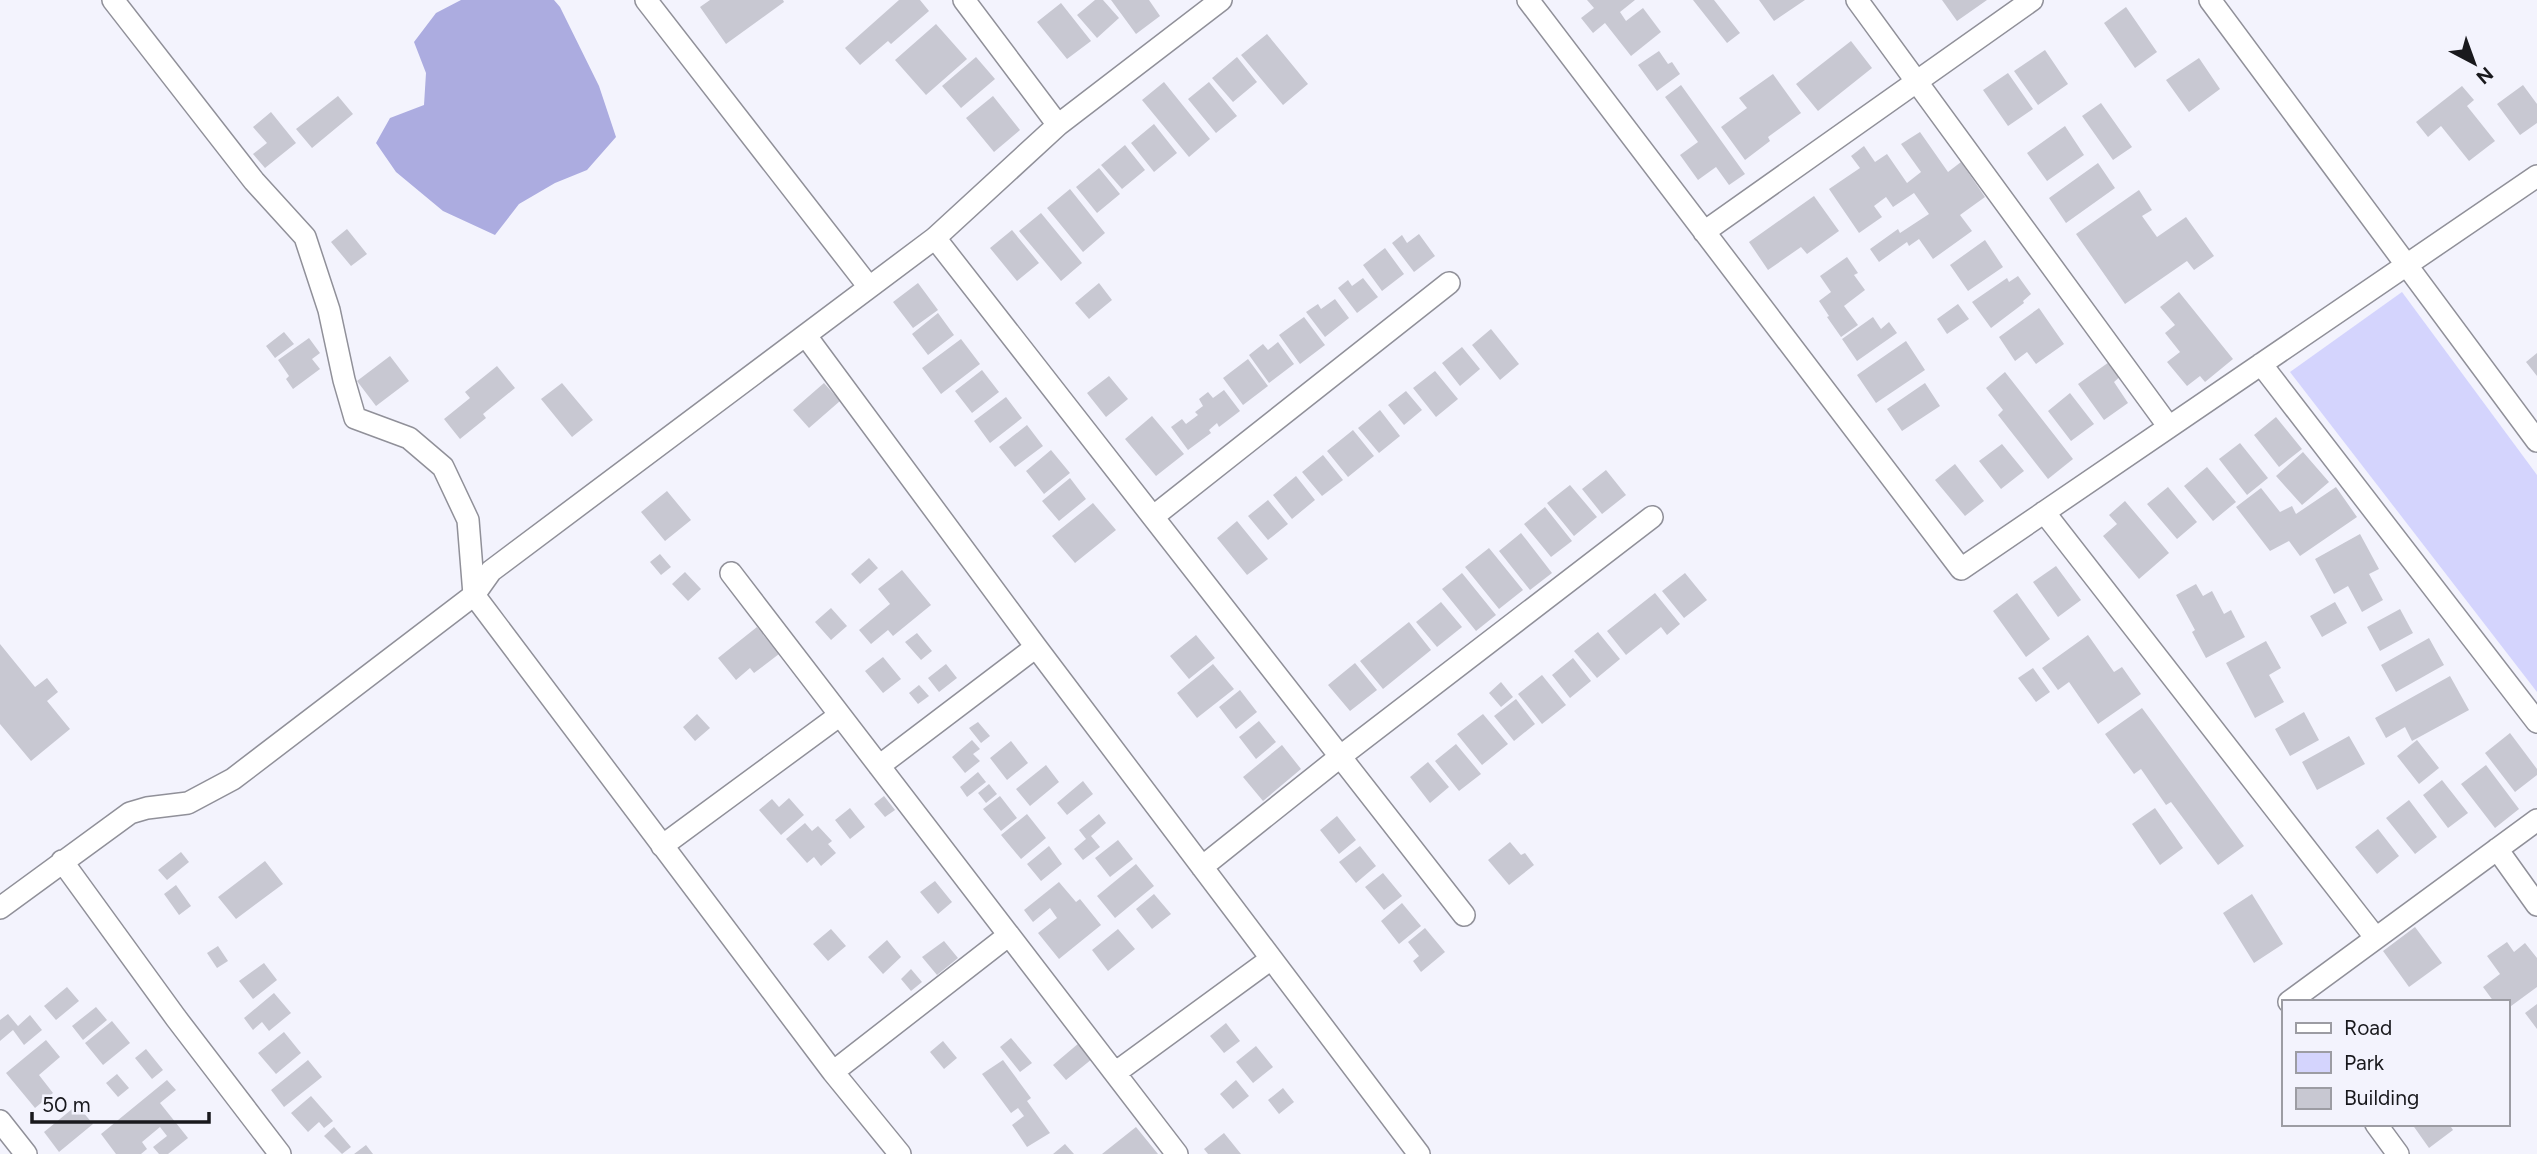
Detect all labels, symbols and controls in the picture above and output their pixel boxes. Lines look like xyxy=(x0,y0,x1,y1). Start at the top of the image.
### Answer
north arrow xyxy=(2439,28,2509,98)
text: N xyxy=(2472,62,2498,89)
legend xyxy=(2282,1000,2509,1126)
text: Road xyxy=(2344,1015,2392,1040)
text: Park xyxy=(2344,1050,2385,1075)
scale bar xyxy=(32,1080,208,1124)
text: Building xyxy=(2344,1085,2419,1110)
text: 50 m xyxy=(42,1092,91,1117)

